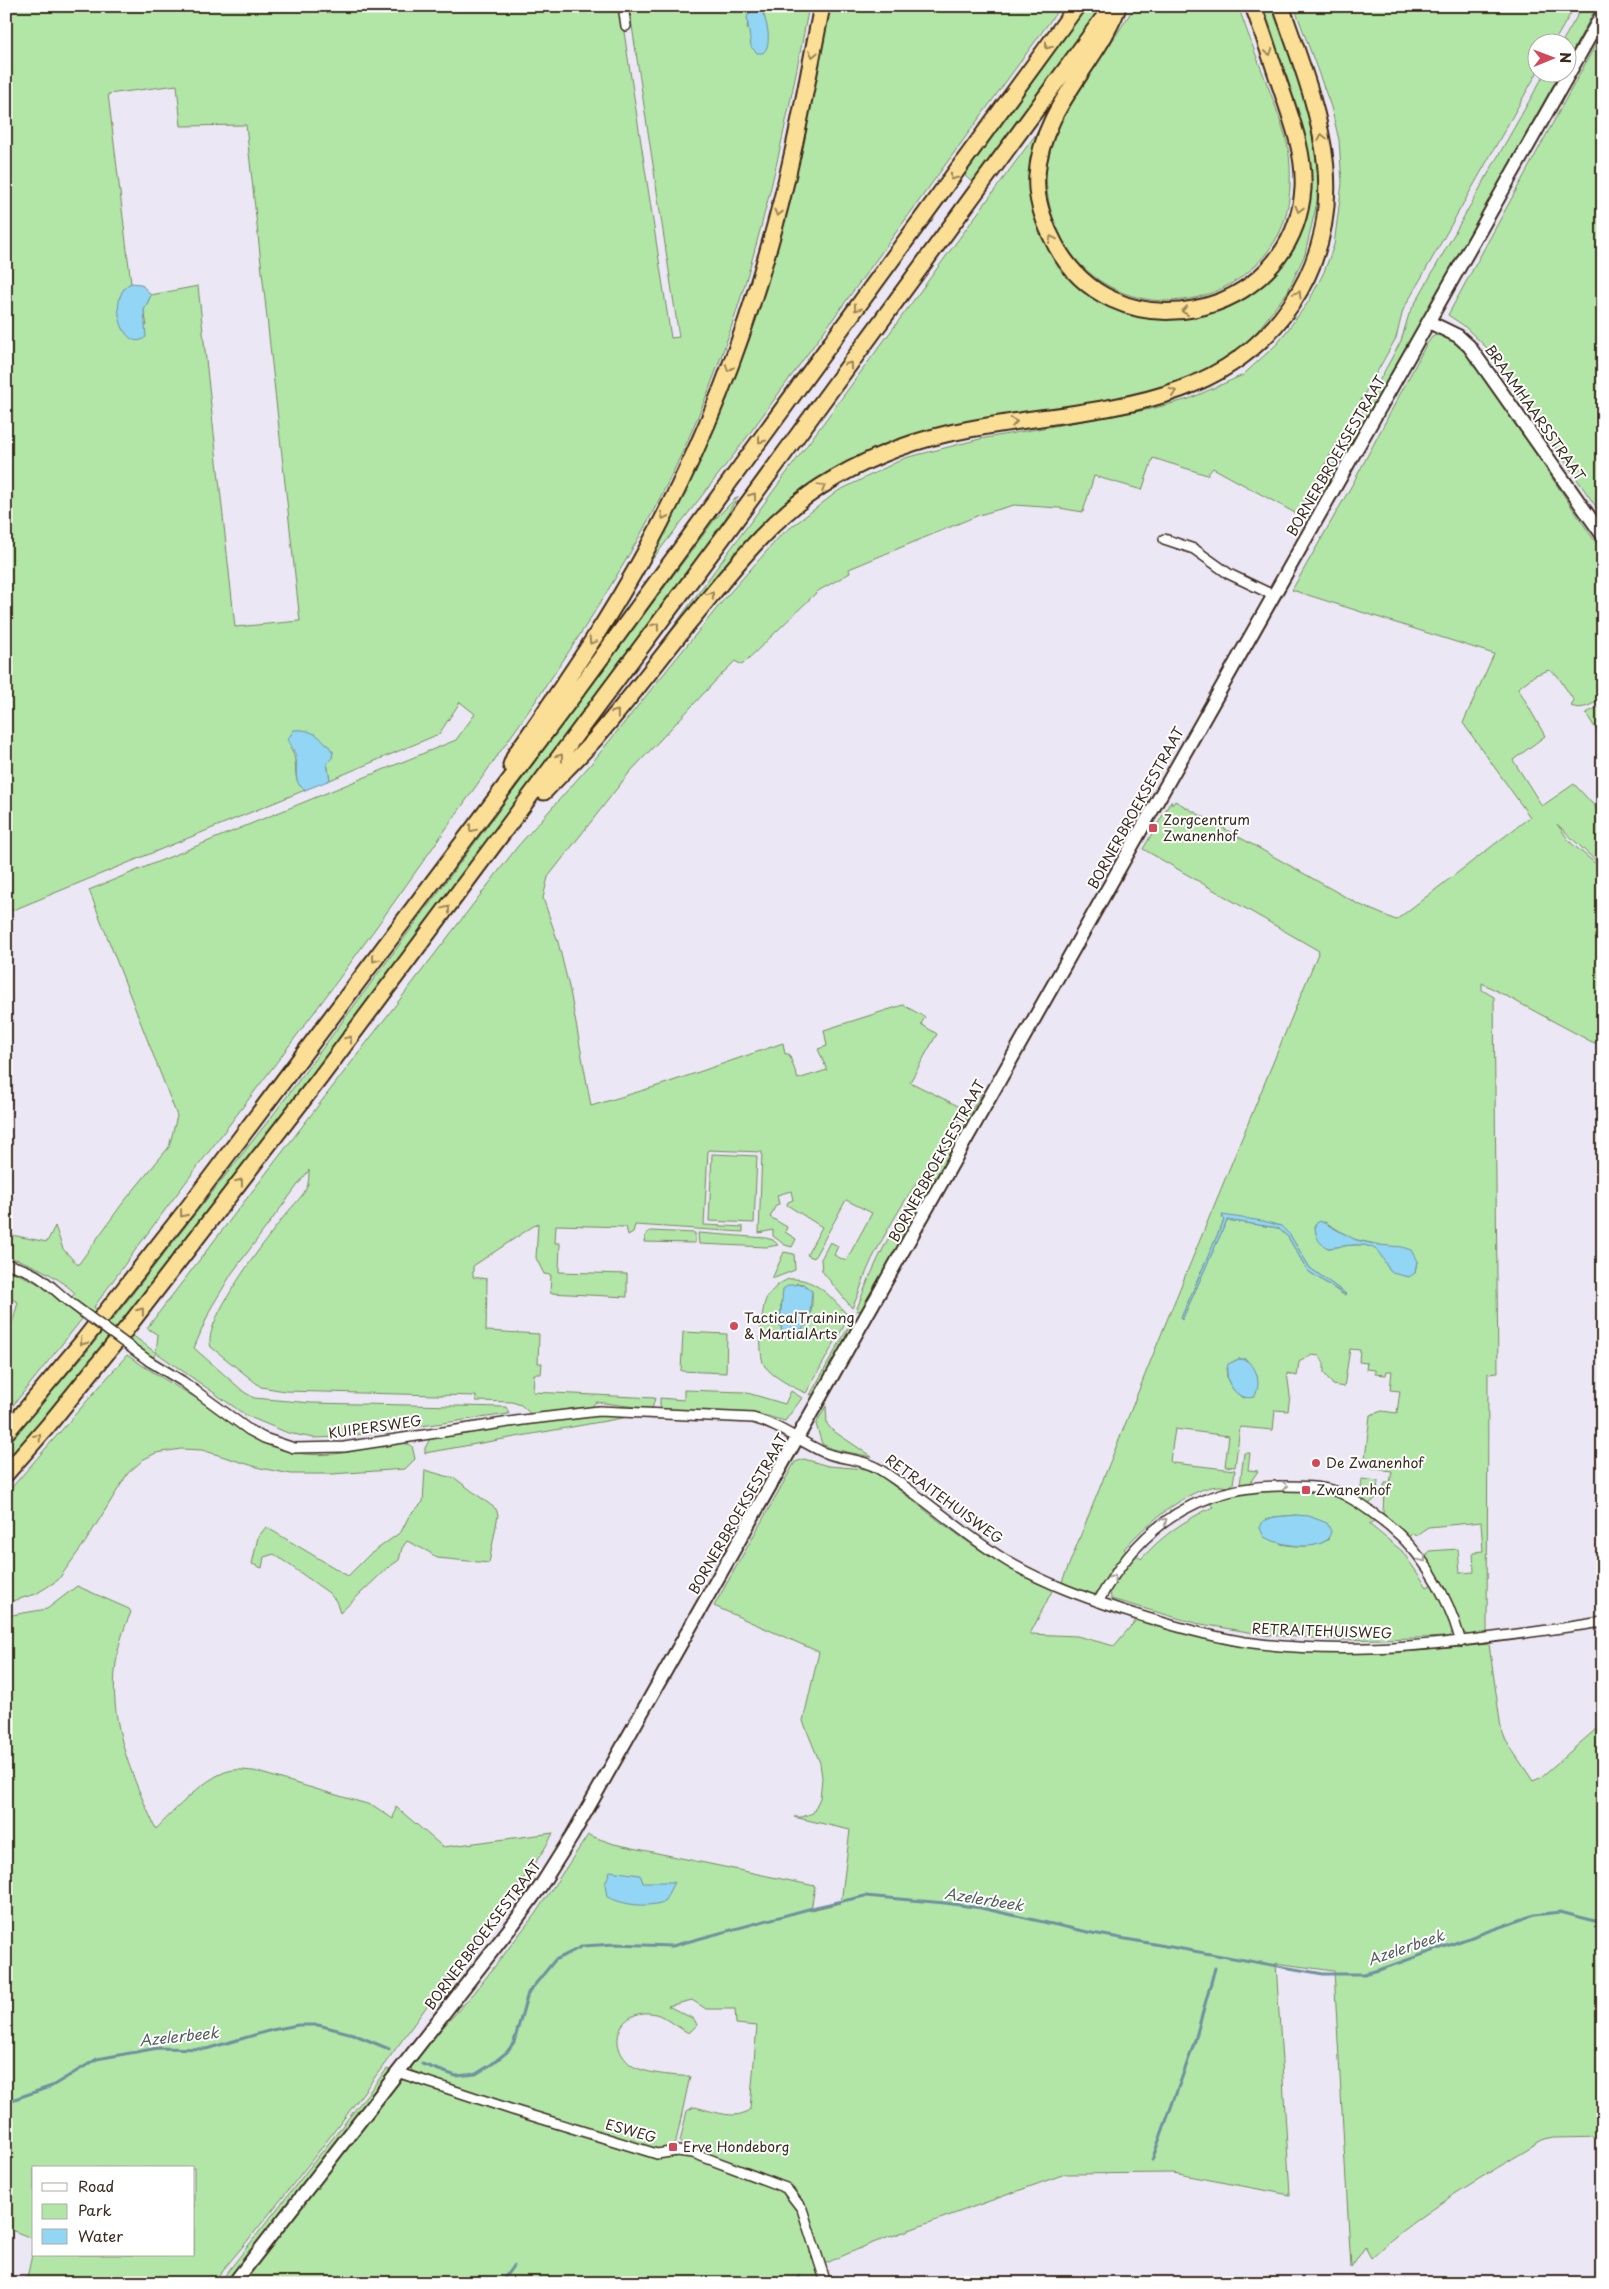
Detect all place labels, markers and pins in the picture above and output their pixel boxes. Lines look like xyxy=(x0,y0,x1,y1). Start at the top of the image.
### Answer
place label: Zorgcentrum Zwanenhof xyxy=(1163,809,1250,846)
marker: Zorgcentrum Zwanenhof xyxy=(1147,822,1159,834)
place label: TacticalTraining & MartialArts xyxy=(744,1307,855,1344)
marker: TacticalTraining & MartialArts xyxy=(728,1320,740,1332)
place label: De Zwanenhof xyxy=(1326,1452,1425,1473)
marker: De Zwanenhof xyxy=(1310,1457,1322,1469)
place label: Zwanenhof xyxy=(1316,1479,1392,1500)
marker: Zwanenhof xyxy=(1300,1484,1312,1496)
place label: Erve Hondeborg xyxy=(683,2136,790,2157)
marker: Erve Hondeborg xyxy=(667,2141,679,2153)

